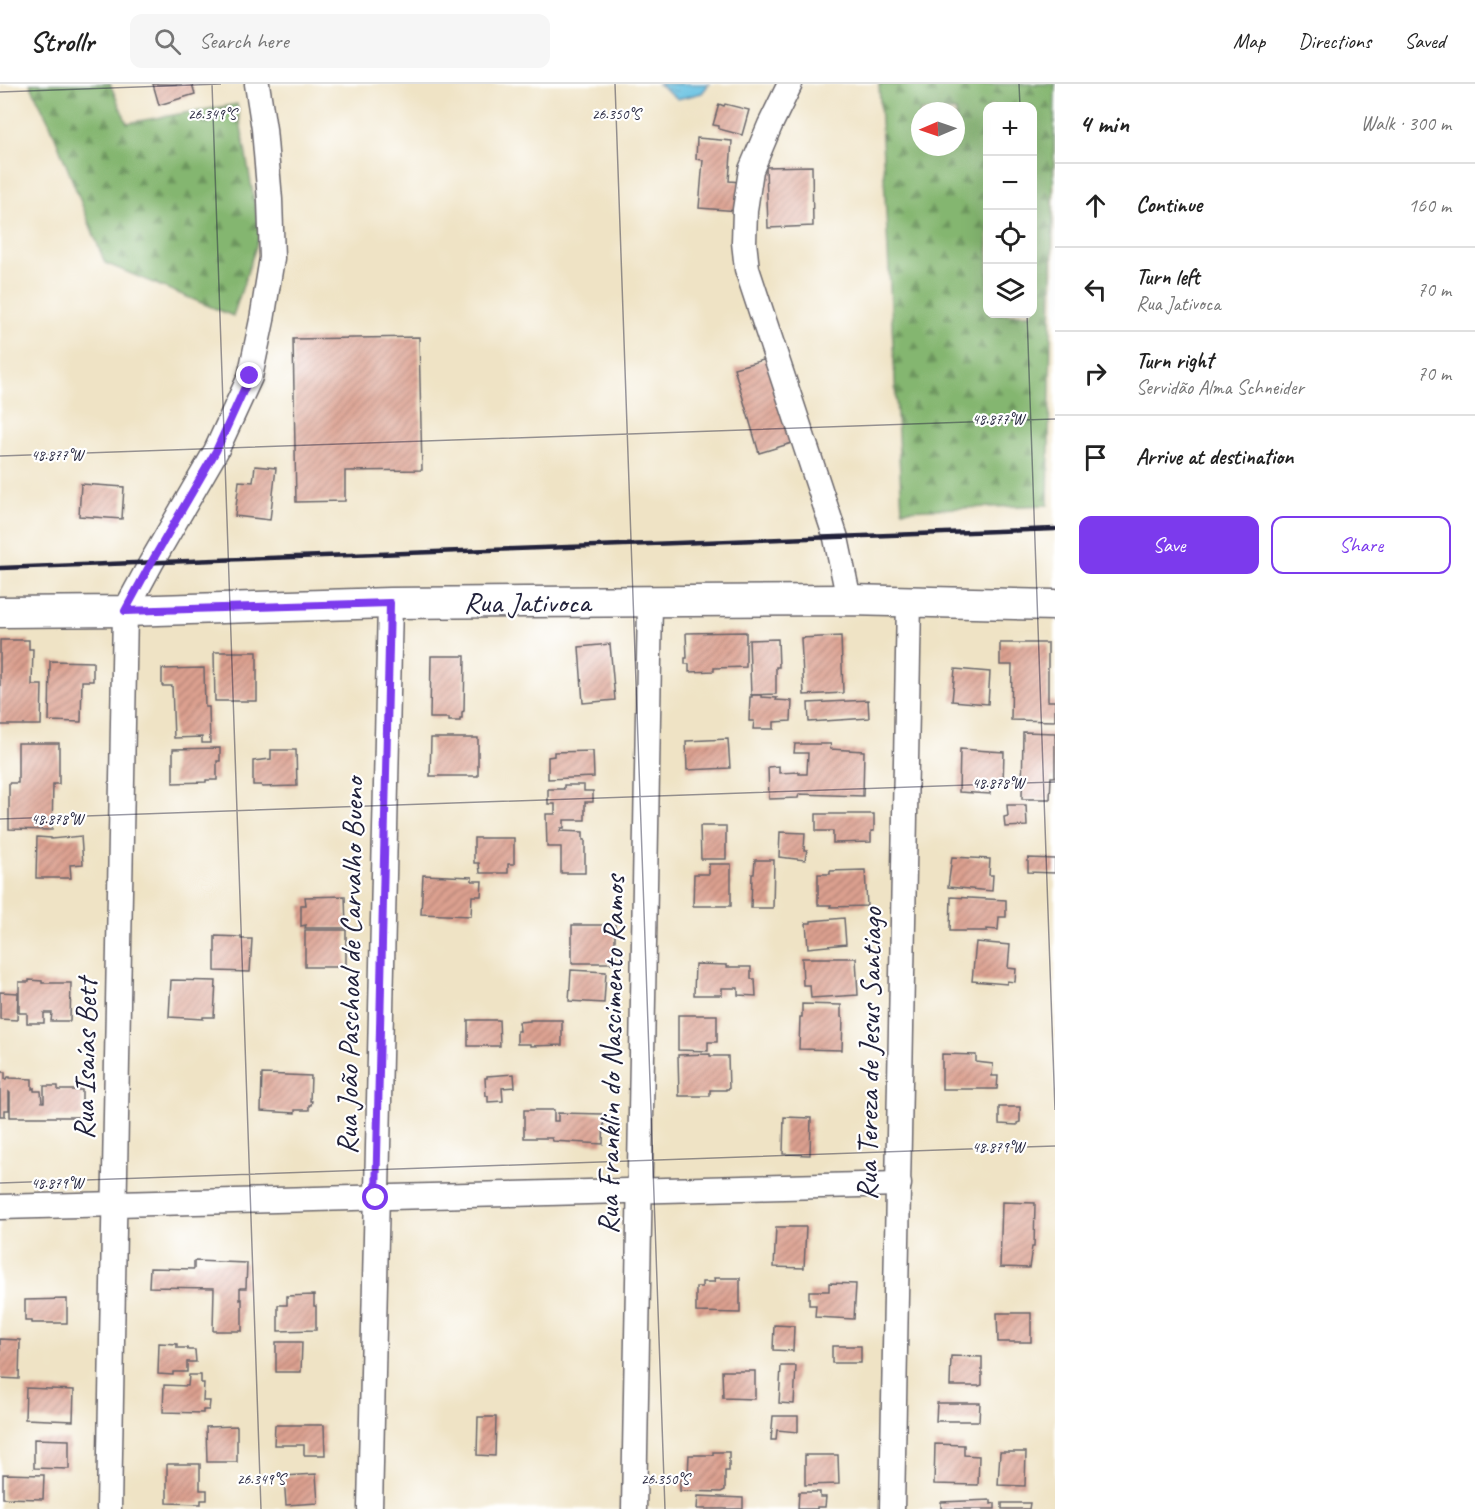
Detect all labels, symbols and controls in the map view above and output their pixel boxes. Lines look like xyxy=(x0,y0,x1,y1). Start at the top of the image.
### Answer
search box xyxy=(130,14,550,68)
text: Strollr xyxy=(30,24,94,59)
icon: search xyxy=(151,25,184,58)
text: Search here xyxy=(199,27,289,55)
text: Map xyxy=(1233,28,1265,54)
text: Directions xyxy=(1298,28,1371,54)
text: Saved xyxy=(1404,28,1445,54)
north arrow xyxy=(911,102,965,156)
map controls xyxy=(983,102,1037,318)
button: + xyxy=(983,102,1037,156)
text: 26.349°S xyxy=(188,105,239,124)
text: 26.350°S xyxy=(592,105,643,124)
text: 4 min xyxy=(1079,107,1129,140)
text: Walk · 300 m xyxy=(1361,111,1451,136)
button: − xyxy=(983,156,1037,210)
icon: ahead xyxy=(1079,189,1112,222)
text: Continue xyxy=(1136,191,1202,219)
text: 160 m xyxy=(1408,193,1451,218)
button: locate xyxy=(983,210,1037,264)
text: Turn left xyxy=(1136,263,1200,291)
button: layers xyxy=(983,264,1037,318)
icon: left xyxy=(1079,273,1112,306)
text: 70 m xyxy=(1417,277,1451,302)
text: Rua Jativoca xyxy=(1136,291,1221,316)
text: Turn right xyxy=(1136,347,1213,375)
icon: right xyxy=(1079,357,1112,390)
text: 70 m xyxy=(1417,361,1451,386)
route end xyxy=(236,362,262,388)
text: Servidão Alma Schneider xyxy=(1136,375,1304,400)
text: 48.877°W xyxy=(972,410,1027,429)
icon: arrive xyxy=(1079,441,1112,474)
text: Arrive at destination xyxy=(1136,443,1293,471)
text: 48.877°W xyxy=(31,446,86,465)
button: Save xyxy=(1079,516,1259,574)
button: Share xyxy=(1271,516,1451,574)
street label: Rua Jativoca xyxy=(464,583,593,621)
street label: Rua João Paschoal de Carvalho Bueno xyxy=(328,774,372,1155)
text: 48.878°W xyxy=(972,774,1027,793)
text: 48.878°W xyxy=(31,810,86,829)
street label: Rua Franklin do Nascimento Ramos xyxy=(589,872,633,1235)
street label: Rua Tereza de Jesus Santiago xyxy=(847,906,891,1201)
street label: Rua Isaías Bett xyxy=(65,974,105,1140)
text: 48.879°W xyxy=(972,1138,1027,1157)
text: 48.879°W xyxy=(31,1174,86,1193)
route start xyxy=(362,1184,388,1210)
text: 26.349°S xyxy=(237,1470,288,1489)
text: 26.350°S xyxy=(641,1470,692,1489)

